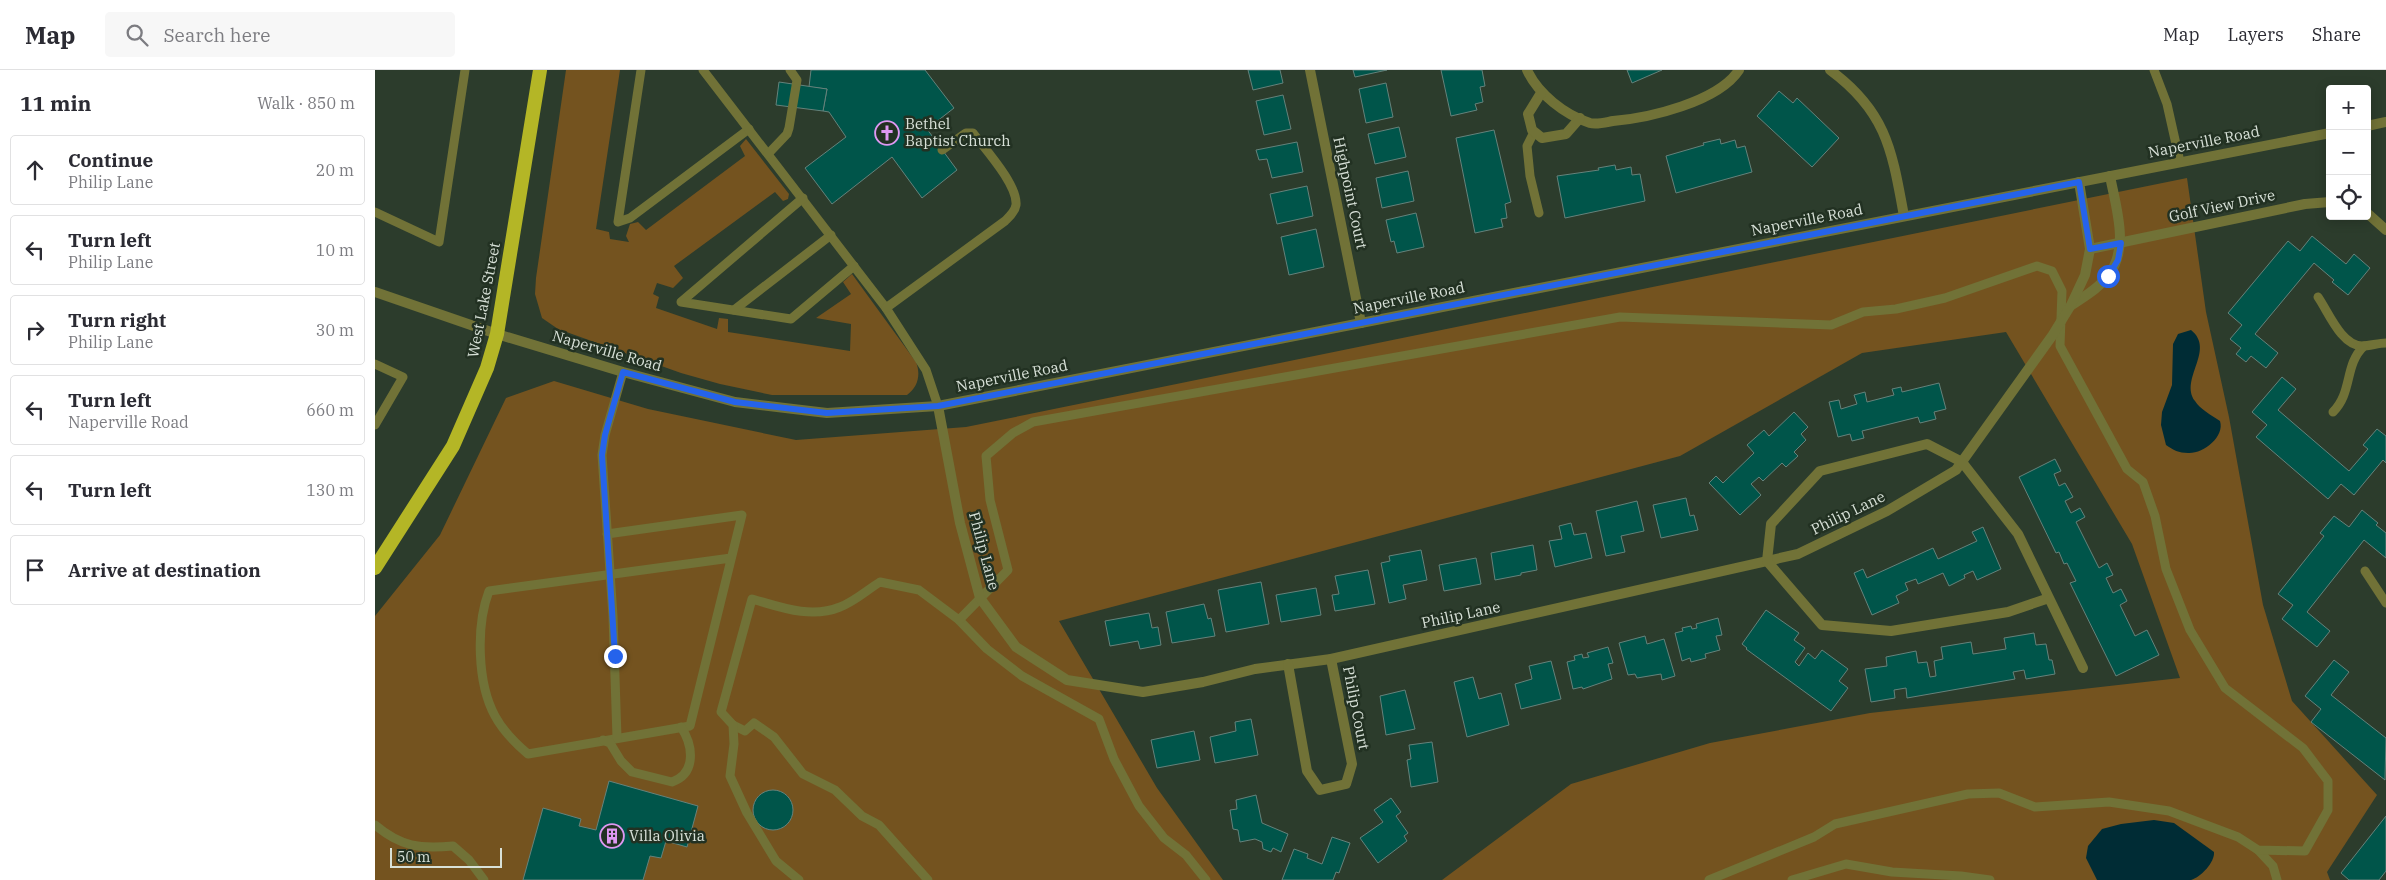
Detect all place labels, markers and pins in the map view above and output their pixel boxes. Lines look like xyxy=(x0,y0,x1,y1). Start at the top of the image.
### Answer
place label: Bethel Baptist Church xyxy=(905,114,1011,150)
church icon: Bethel Baptist Church xyxy=(874,120,900,146)
building icon: Villa Olivia xyxy=(599,823,625,849)
place label: Villa Olivia xyxy=(629,826,705,845)

